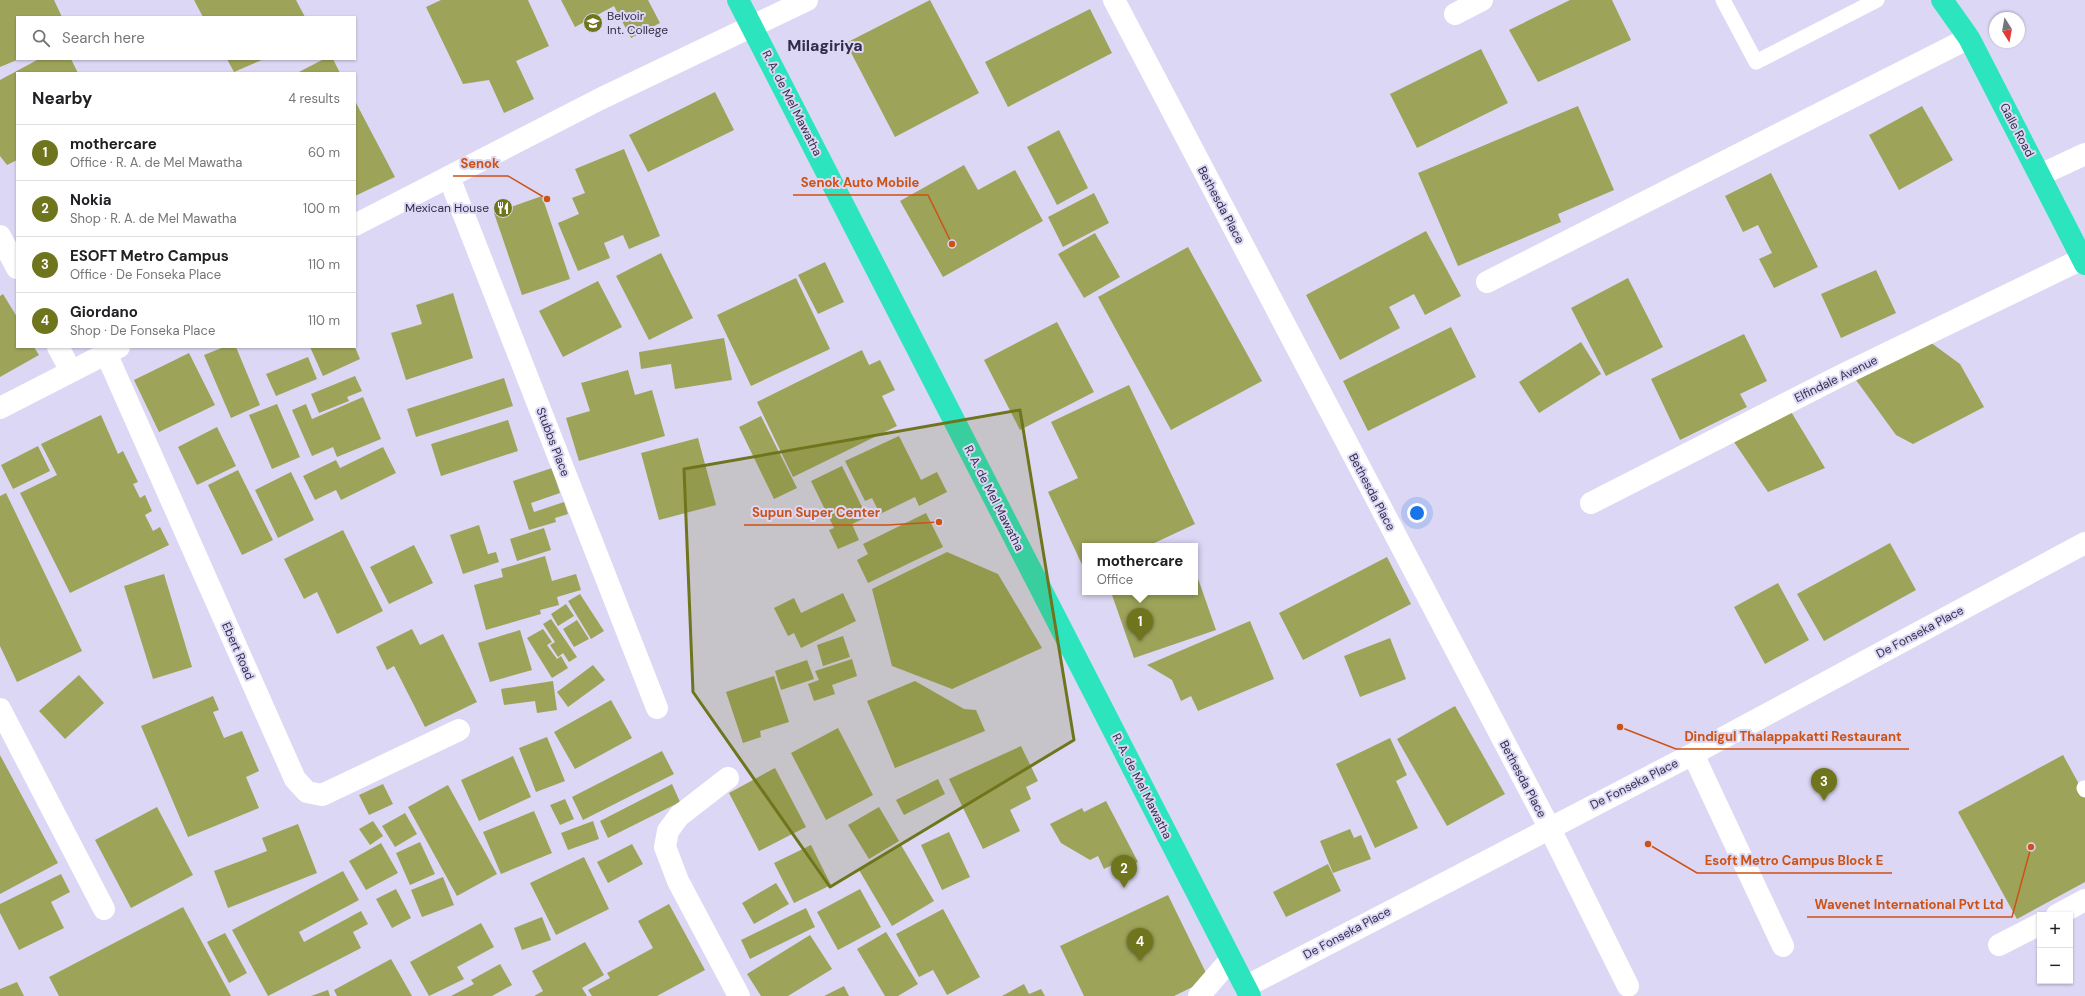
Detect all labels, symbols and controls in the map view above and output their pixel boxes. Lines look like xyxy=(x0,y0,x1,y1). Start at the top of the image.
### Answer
place label: Belvoir Int. College xyxy=(607,8,668,38)
school or university icon: Belvoir Int. College xyxy=(582,12,604,34)
north arrow xyxy=(1989,12,2025,48)
search box xyxy=(16,16,356,60)
icon: search xyxy=(30,27,52,49)
text: Search here xyxy=(62,28,145,48)
district label: Milagiriya xyxy=(787,35,863,56)
street label: R. A. de Mel Mawatha xyxy=(758,47,826,159)
text: Nearby xyxy=(32,87,92,109)
text: 4 results xyxy=(288,90,340,107)
street label: Galle Road xyxy=(1996,100,2038,160)
text: mothercare xyxy=(70,134,157,154)
text: 1 xyxy=(43,144,47,161)
text: 60 m xyxy=(308,144,340,161)
callout: Senok xyxy=(453,151,508,176)
text: Office · R. A. de Mel Mawatha xyxy=(70,154,242,171)
text: Senok xyxy=(460,155,500,172)
street label: Bethesda Place xyxy=(1194,164,1248,247)
callout: Senok Auto Mobile xyxy=(793,170,928,195)
text: Senok Auto Mobile xyxy=(801,174,919,191)
text: Nokia xyxy=(70,190,112,210)
restaurant icon: Mexican House xyxy=(492,197,514,219)
text: 2 xyxy=(41,200,49,217)
text: 100 m xyxy=(303,200,340,217)
place label: Mexican House xyxy=(405,200,489,216)
text: Shop · R. A. de Mel Mawatha xyxy=(70,210,237,227)
text: ESOFT Metro Campus xyxy=(70,246,229,266)
text: 3 xyxy=(41,256,49,273)
text: 110 m xyxy=(308,256,340,273)
text: Office · De Fonseka Place xyxy=(70,266,221,283)
text: Giordano xyxy=(70,302,138,322)
text: 4 xyxy=(41,312,49,329)
text: 110 m xyxy=(308,312,340,329)
text: Shop · De Fonseka Place xyxy=(70,322,215,339)
street label: Elfindale Avenue xyxy=(1792,352,1880,406)
street label: Stubbs Place xyxy=(533,405,574,479)
street label: R. A. de Mel Mawatha xyxy=(960,442,1028,554)
street label: Bethesda Place xyxy=(1345,451,1399,534)
callout: Supun Super Center xyxy=(744,500,888,525)
your location xyxy=(1407,503,1427,523)
text: Supun Super Center xyxy=(752,504,881,521)
popup xyxy=(1082,543,1198,595)
text: mothercare xyxy=(1097,551,1183,571)
text: Office xyxy=(1097,571,1133,588)
street label: De Fonseka Place xyxy=(1873,602,1967,662)
pin: 1 xyxy=(1127,608,1153,641)
street label: Ebert Road xyxy=(218,620,258,682)
callout: Dindigul Thalappakatti Restaurant xyxy=(1676,724,1909,749)
text: Dindigul Thalappakatti Restaurant xyxy=(1684,728,1902,745)
street label: R. A. de Mel Mawatha xyxy=(1108,730,1176,842)
street label: Bethesda Place xyxy=(1496,738,1550,821)
street label: De Fonseka Place xyxy=(1587,755,1681,813)
pin: 3 xyxy=(1811,768,1837,801)
callout: Esoft Metro Campus Block E xyxy=(1697,848,1892,873)
text: Esoft Metro Campus Block E xyxy=(1705,852,1883,869)
pin: 2 xyxy=(1111,855,1137,888)
callout: Wavenet International Pvt Ltd xyxy=(1807,892,2012,917)
text: Wavenet International Pvt Ltd xyxy=(1815,896,2003,913)
street label: De Fonseka Place xyxy=(1300,903,1394,963)
map controls xyxy=(2037,912,2073,984)
button: + xyxy=(2037,912,2073,948)
pin: 4 xyxy=(1127,928,1153,961)
button: − xyxy=(2037,948,2073,984)

